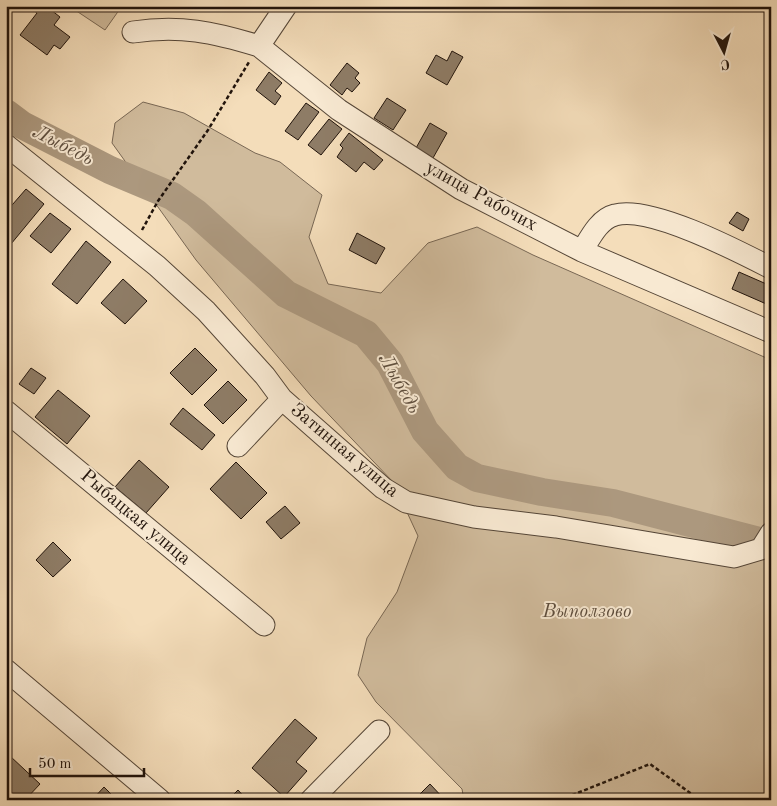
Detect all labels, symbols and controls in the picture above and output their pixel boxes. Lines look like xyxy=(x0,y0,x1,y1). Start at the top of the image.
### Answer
north arrow xyxy=(700,28,750,78)
text: С xyxy=(720,56,731,71)
water label: Лыбедь xyxy=(29,122,97,170)
street label: улица Рабочих xyxy=(422,158,540,236)
water label: Лыбедь xyxy=(374,351,424,417)
street label: Затинная улица xyxy=(286,401,402,502)
street label: Рыбацкая улица xyxy=(76,467,194,570)
park label: Выползово xyxy=(541,603,632,622)
scale bar xyxy=(30,746,144,778)
text: 50 m xyxy=(38,757,72,772)

